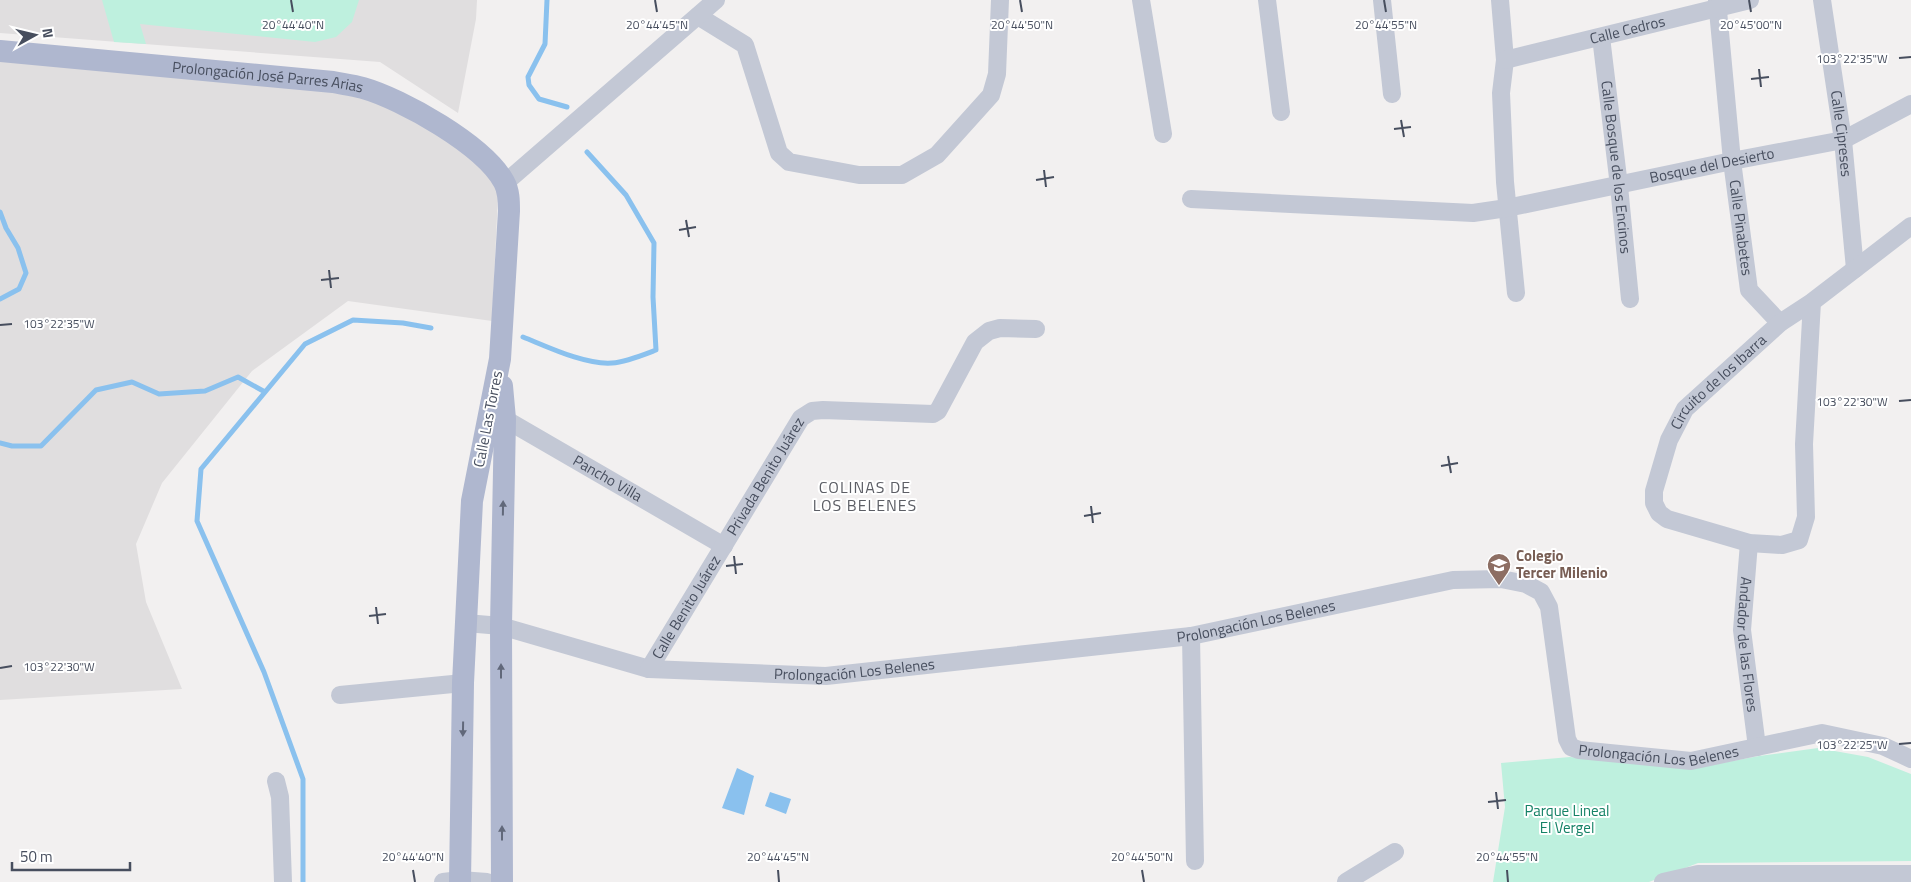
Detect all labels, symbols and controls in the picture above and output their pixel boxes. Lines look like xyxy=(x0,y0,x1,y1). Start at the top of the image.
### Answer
street label: Calle Cedros xyxy=(1587,9,1667,50)
north arrow xyxy=(10,10,60,60)
text: 20°44'40"N xyxy=(262,15,324,34)
text: 20°44'45"N xyxy=(626,15,688,34)
text: 20°44'50"N xyxy=(991,15,1053,34)
text: 20°44'55"N xyxy=(1355,15,1417,34)
text: 20°45'00"N xyxy=(1720,15,1782,34)
text: N xyxy=(37,27,59,39)
text: 103°22'35"W xyxy=(1816,49,1888,68)
street label: Prolongación José Parres Arias xyxy=(171,55,366,99)
street label: Calle Bosque de los Encinos xyxy=(1595,79,1638,255)
street label: Calle Cipreses xyxy=(1825,89,1858,178)
street label: Bosque del Desierto xyxy=(1647,141,1776,189)
street label: Calle Pinabetes xyxy=(1724,178,1759,277)
text: 103°22'35"W xyxy=(23,314,95,333)
street label: Circuito de los Ibarra xyxy=(1664,328,1772,434)
street label: Calle Las Torres xyxy=(467,369,508,469)
text: 103°22'30"W xyxy=(1816,392,1888,411)
street label: Privada Benito Juárez xyxy=(720,413,810,540)
street label: Pancho Villa xyxy=(569,449,647,507)
district label: COLINAS DE LOS BELENES xyxy=(813,475,917,517)
one-way arrow xyxy=(500,500,508,516)
place label: Colegio Tercer Milenio xyxy=(1516,544,1608,584)
street label: Calle Benito Juárez xyxy=(646,551,726,663)
school or university icon: Colegio Tercer Milenio xyxy=(1486,552,1512,586)
street label: Andador de las Flores xyxy=(1731,576,1764,713)
street label: Prolongación Los Belenes xyxy=(1175,593,1337,648)
street label: Prolongación Los Belenes xyxy=(773,652,936,687)
text: 103°22'30"W xyxy=(23,657,95,676)
one-way arrow xyxy=(497,663,505,679)
one-way arrow xyxy=(459,721,467,737)
text: 103°22'25"W xyxy=(1816,735,1888,754)
street label: Prolongación Los Belenes xyxy=(1577,738,1741,772)
park label: Parque Lineal El Vergel xyxy=(1524,799,1610,839)
one-way arrow xyxy=(498,825,506,841)
scale bar xyxy=(12,840,130,872)
text: 50 m xyxy=(20,845,53,868)
text: 20°44'40"N xyxy=(382,847,444,866)
text: 20°44'45"N xyxy=(747,847,809,866)
text: 20°44'50"N xyxy=(1111,847,1173,866)
text: 20°44'55"N xyxy=(1476,847,1538,866)

